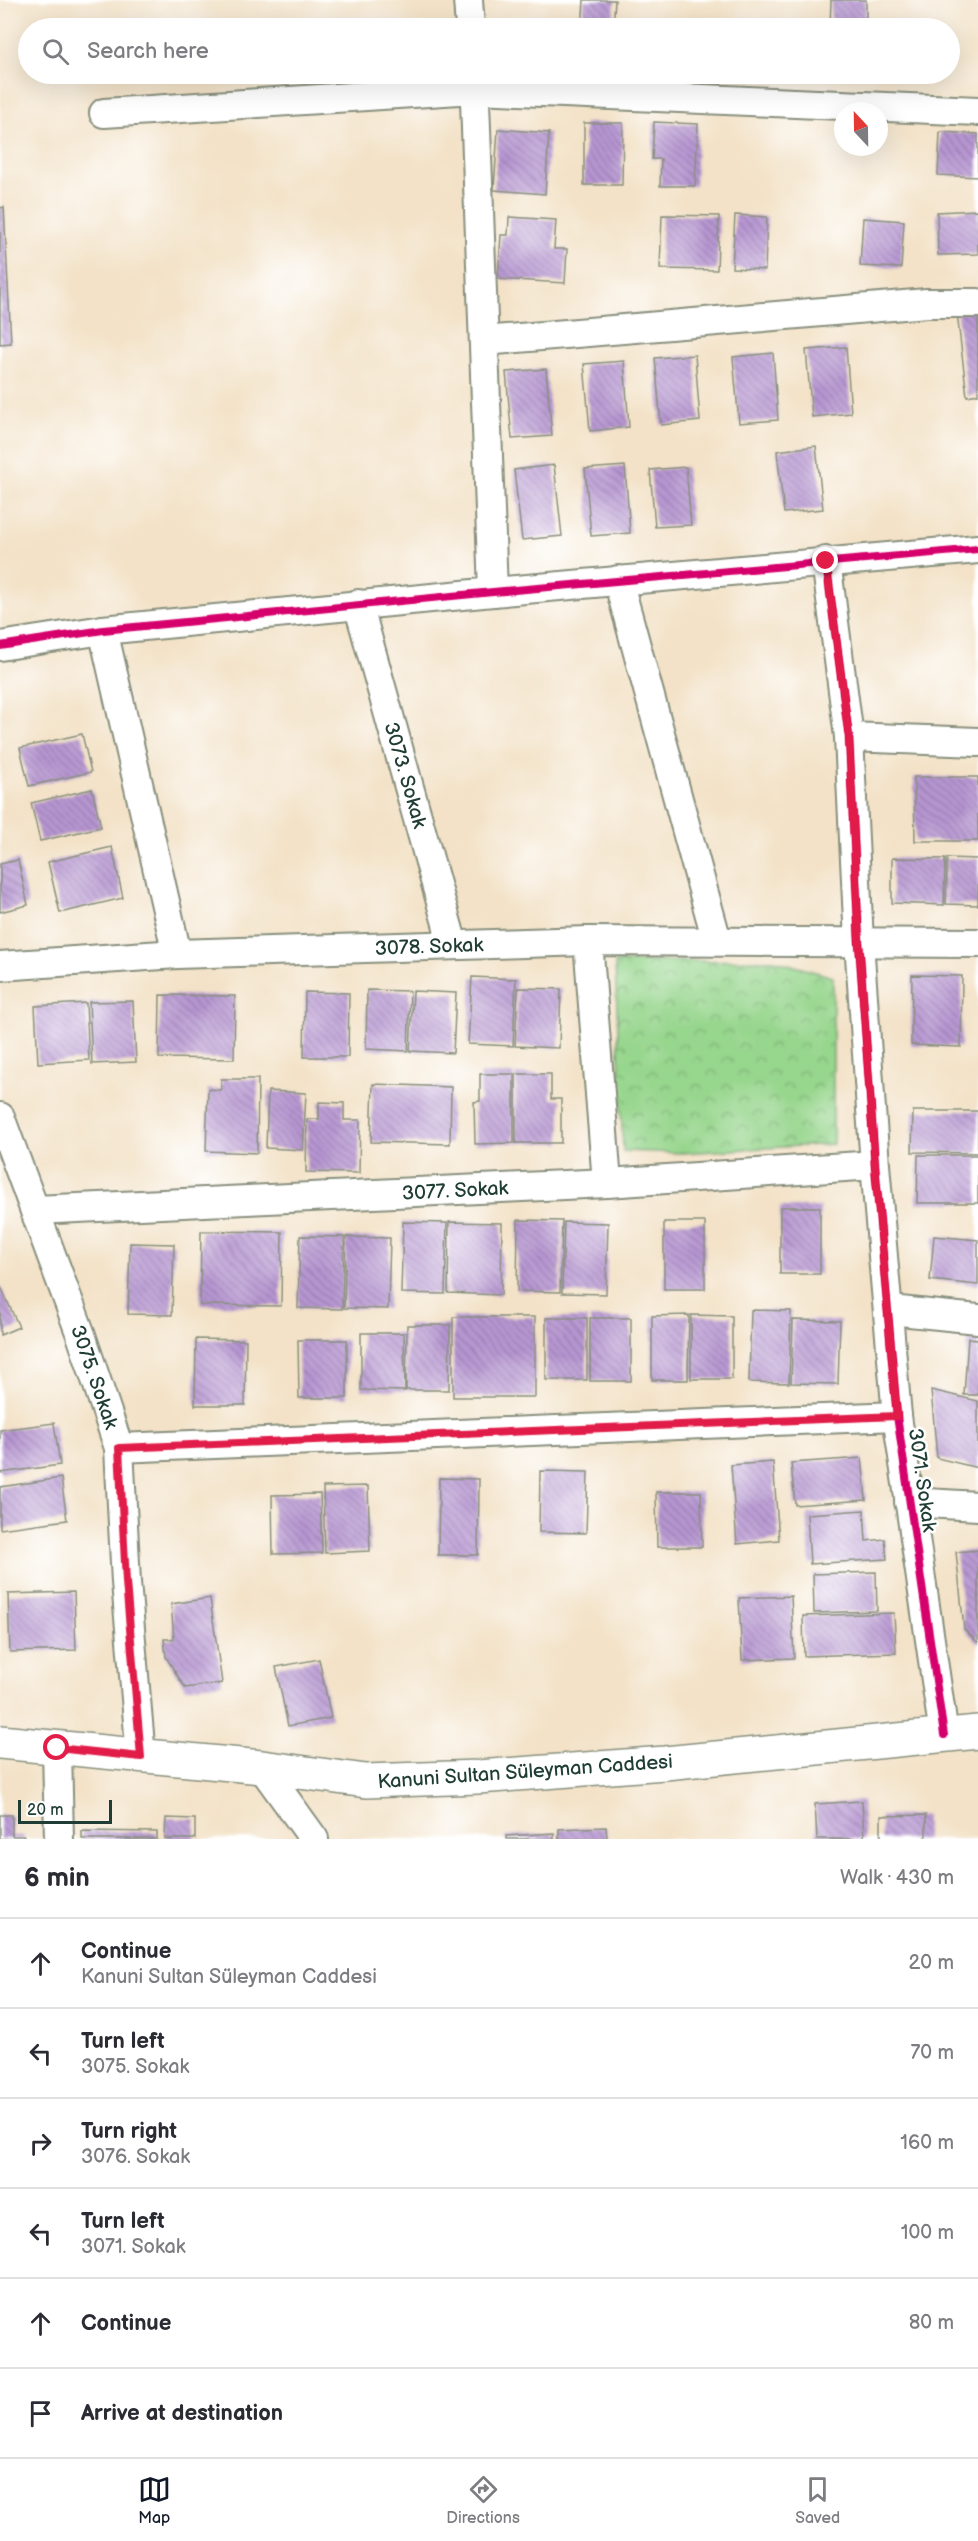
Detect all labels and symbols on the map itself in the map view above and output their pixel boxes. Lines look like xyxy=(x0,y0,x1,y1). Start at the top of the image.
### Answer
north arrow xyxy=(834,102,888,156)
route end xyxy=(812,547,838,573)
street label: 3073. Sokak xyxy=(378,720,432,831)
street label: 3078. Sokak xyxy=(374,933,484,961)
street label: 3077. Sokak xyxy=(401,1176,509,1206)
street label: 3075. Sokak xyxy=(65,1322,123,1433)
street label: 3071. Sokak xyxy=(903,1427,941,1534)
route start xyxy=(43,1734,69,1760)
street label: Kanuni Sultan Süleyman Caddesi xyxy=(377,1750,674,1794)
scale bar xyxy=(18,1797,112,1824)

